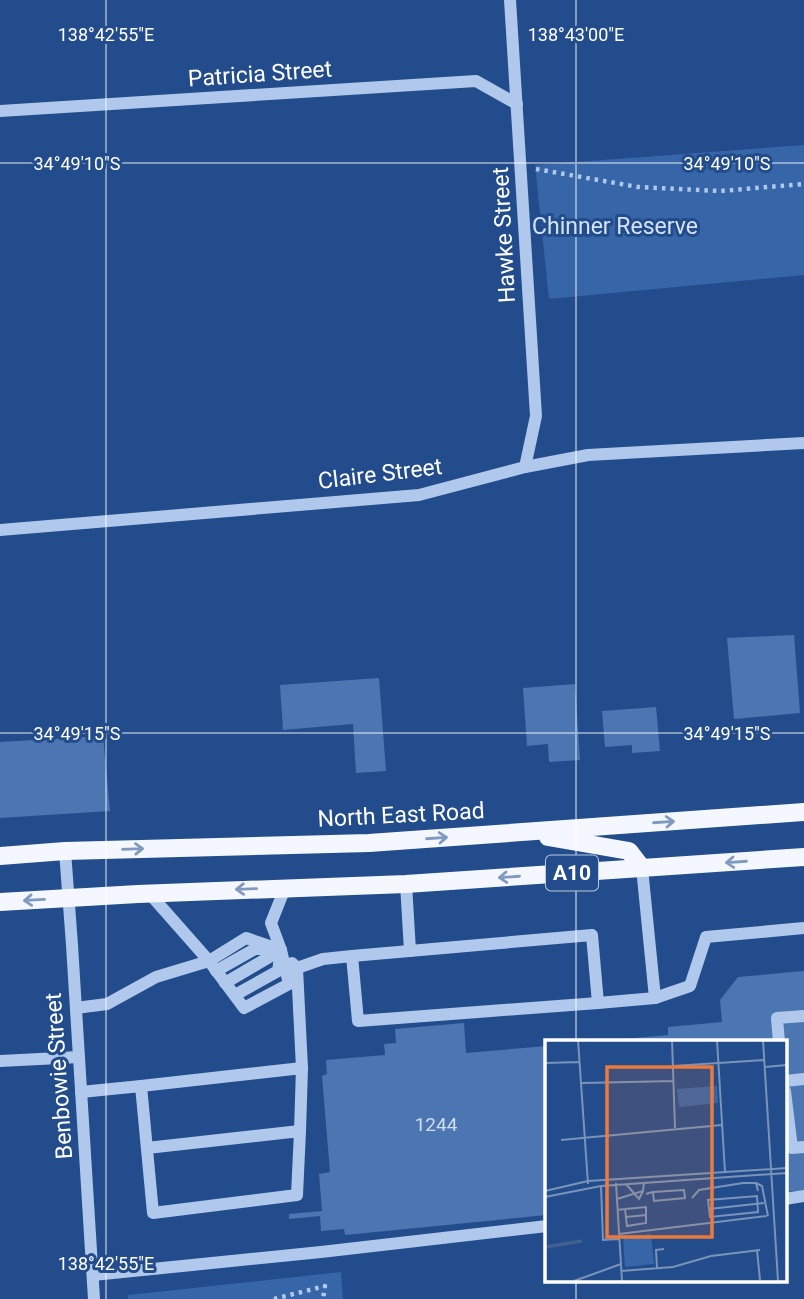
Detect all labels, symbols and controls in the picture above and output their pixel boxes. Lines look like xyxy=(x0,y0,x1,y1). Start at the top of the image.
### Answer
text: 138°42'55"E xyxy=(58,24,154,45)
text: 138°43'00"E xyxy=(528,24,624,45)
street label: Patricia Street xyxy=(187,55,333,93)
text: 34°49'10"S xyxy=(33,153,121,174)
text: 34°49'10"S xyxy=(683,153,771,174)
street label: Hawke Street xyxy=(487,166,521,304)
park label: Chinner Reserve xyxy=(532,213,698,240)
street label: Claire Street xyxy=(316,453,444,495)
text: 34°49'15"S xyxy=(33,723,121,744)
text: 34°49'15"S xyxy=(683,723,771,744)
street label: North East Road xyxy=(317,797,485,833)
one-way arrow xyxy=(652,815,674,828)
one-way arrow xyxy=(425,831,447,844)
one-way arrow xyxy=(121,842,144,856)
road number: A10 xyxy=(546,856,598,890)
one-way arrow xyxy=(725,856,748,869)
one-way arrow xyxy=(498,871,521,884)
one-way arrow xyxy=(235,883,258,896)
one-way arrow xyxy=(23,894,46,907)
street label: Benbowie Street xyxy=(40,992,78,1160)
inset map xyxy=(545,1040,786,1282)
house number: 1244 xyxy=(415,1113,458,1136)
text: 138°42'55"E xyxy=(58,1253,154,1274)

